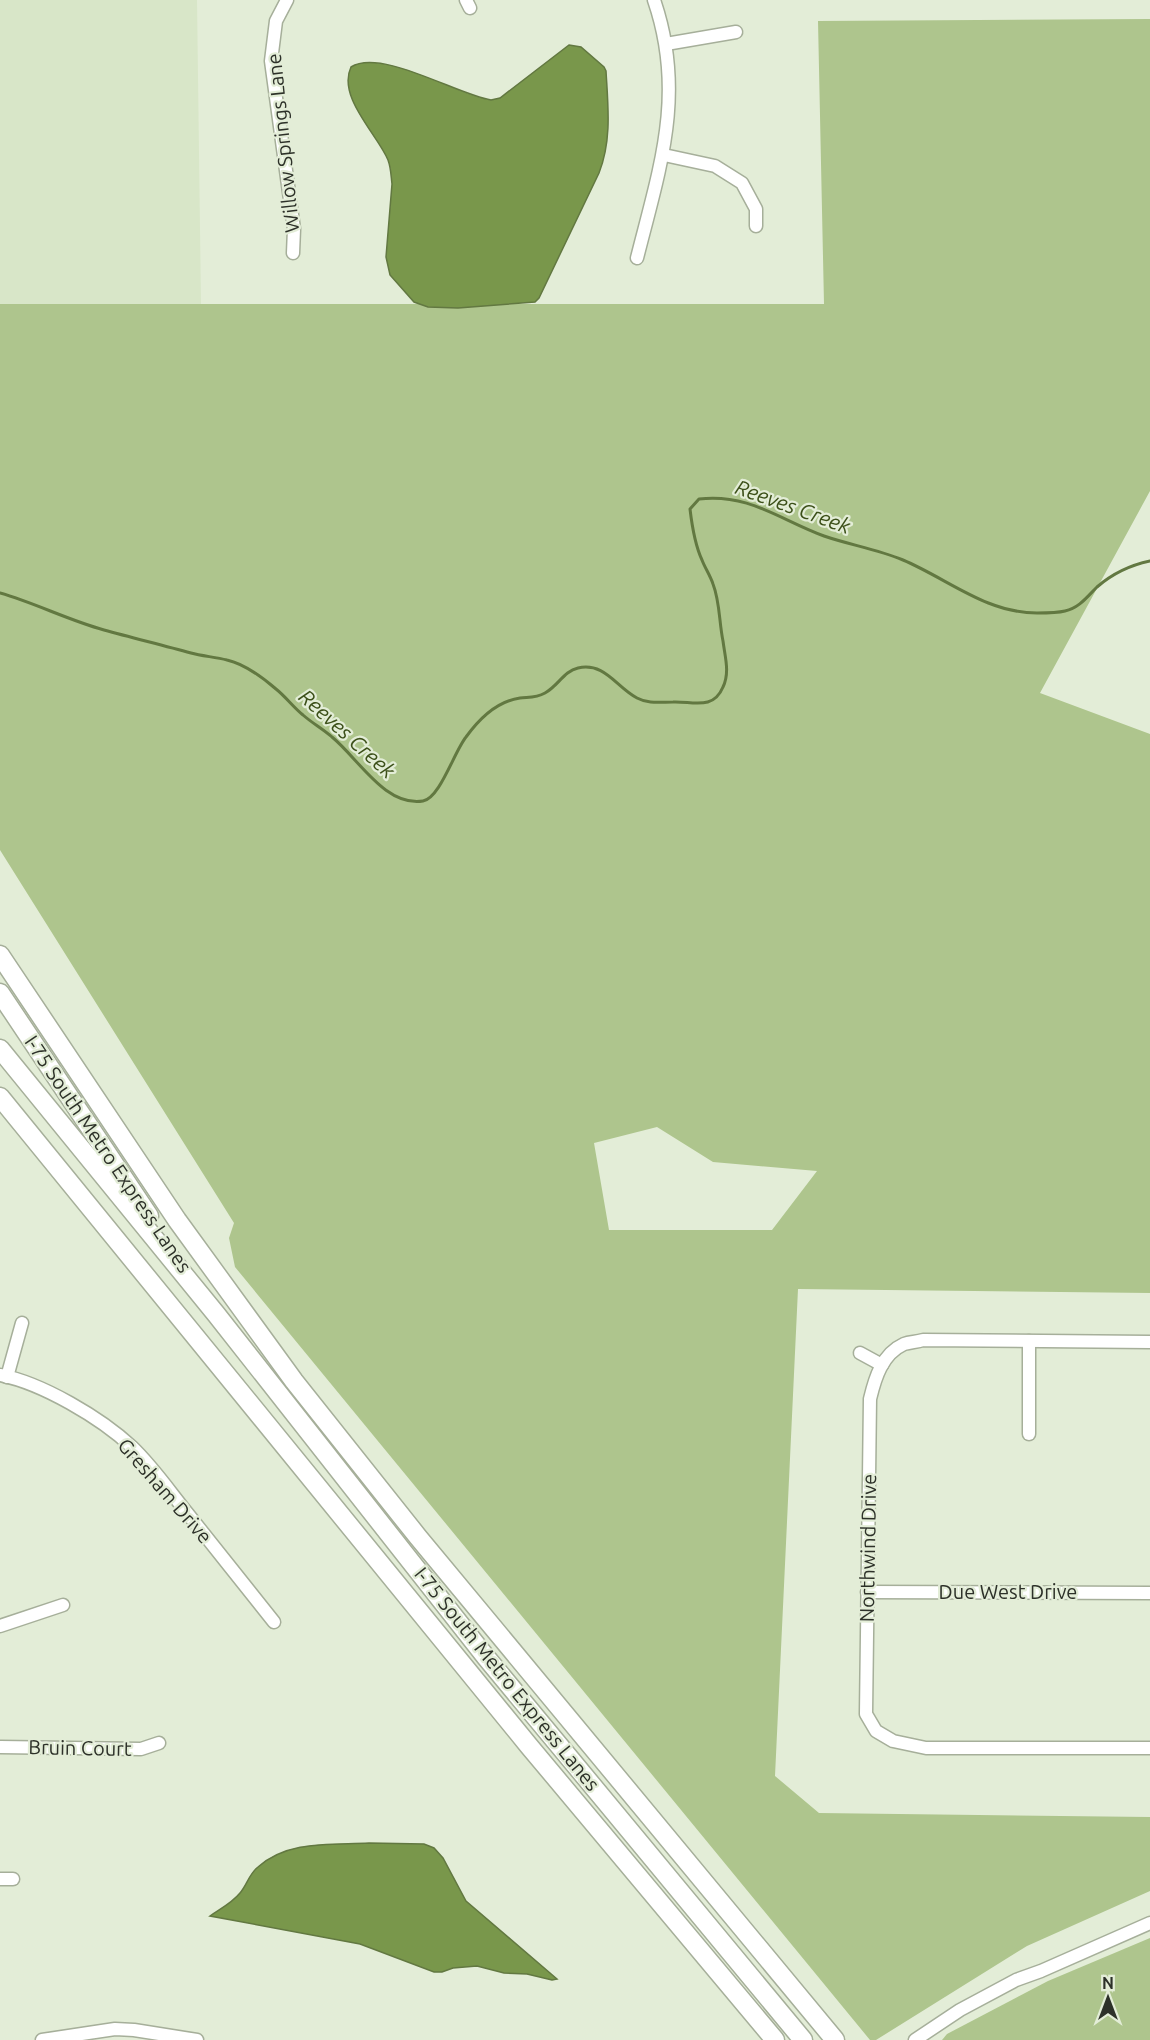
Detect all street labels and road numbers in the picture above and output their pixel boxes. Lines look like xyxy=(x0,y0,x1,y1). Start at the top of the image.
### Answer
street label: Willow Springs Lane xyxy=(262,52,303,234)
street label: I-75 South Metro Express Lanes xyxy=(20,1031,197,1277)
street label: Gresham Drive xyxy=(114,1434,217,1548)
street label: Northwind Drive xyxy=(855,1474,880,1622)
street label: I-75 South Metro Express Lanes xyxy=(410,1562,605,1795)
street label: Due West Drive xyxy=(939,1580,1077,1603)
street label: Bruin Court xyxy=(28,1735,132,1760)

